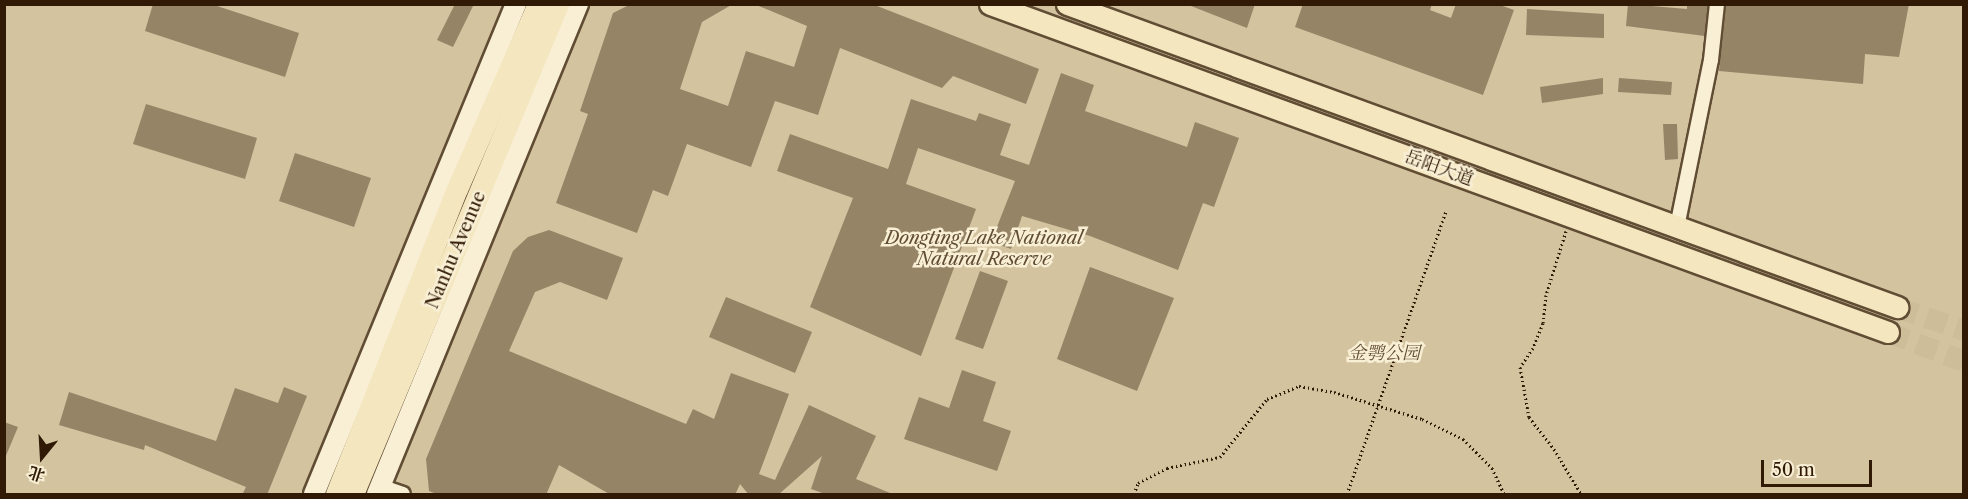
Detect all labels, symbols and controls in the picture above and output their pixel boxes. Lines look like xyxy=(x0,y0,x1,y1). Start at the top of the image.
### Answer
street label: 岳阳大道 xyxy=(1401,146,1477,190)
street label: Nanhu Avenue xyxy=(421,188,491,312)
park label: Dongting Lake National Natural Reserve xyxy=(885,228,1083,270)
park label: 金鹗公园 xyxy=(1348,342,1420,364)
north arrow xyxy=(12,427,72,487)
scale bar xyxy=(1764,448,1875,486)
text: 50 m xyxy=(1772,459,1815,481)
text: 北 xyxy=(26,462,47,486)

